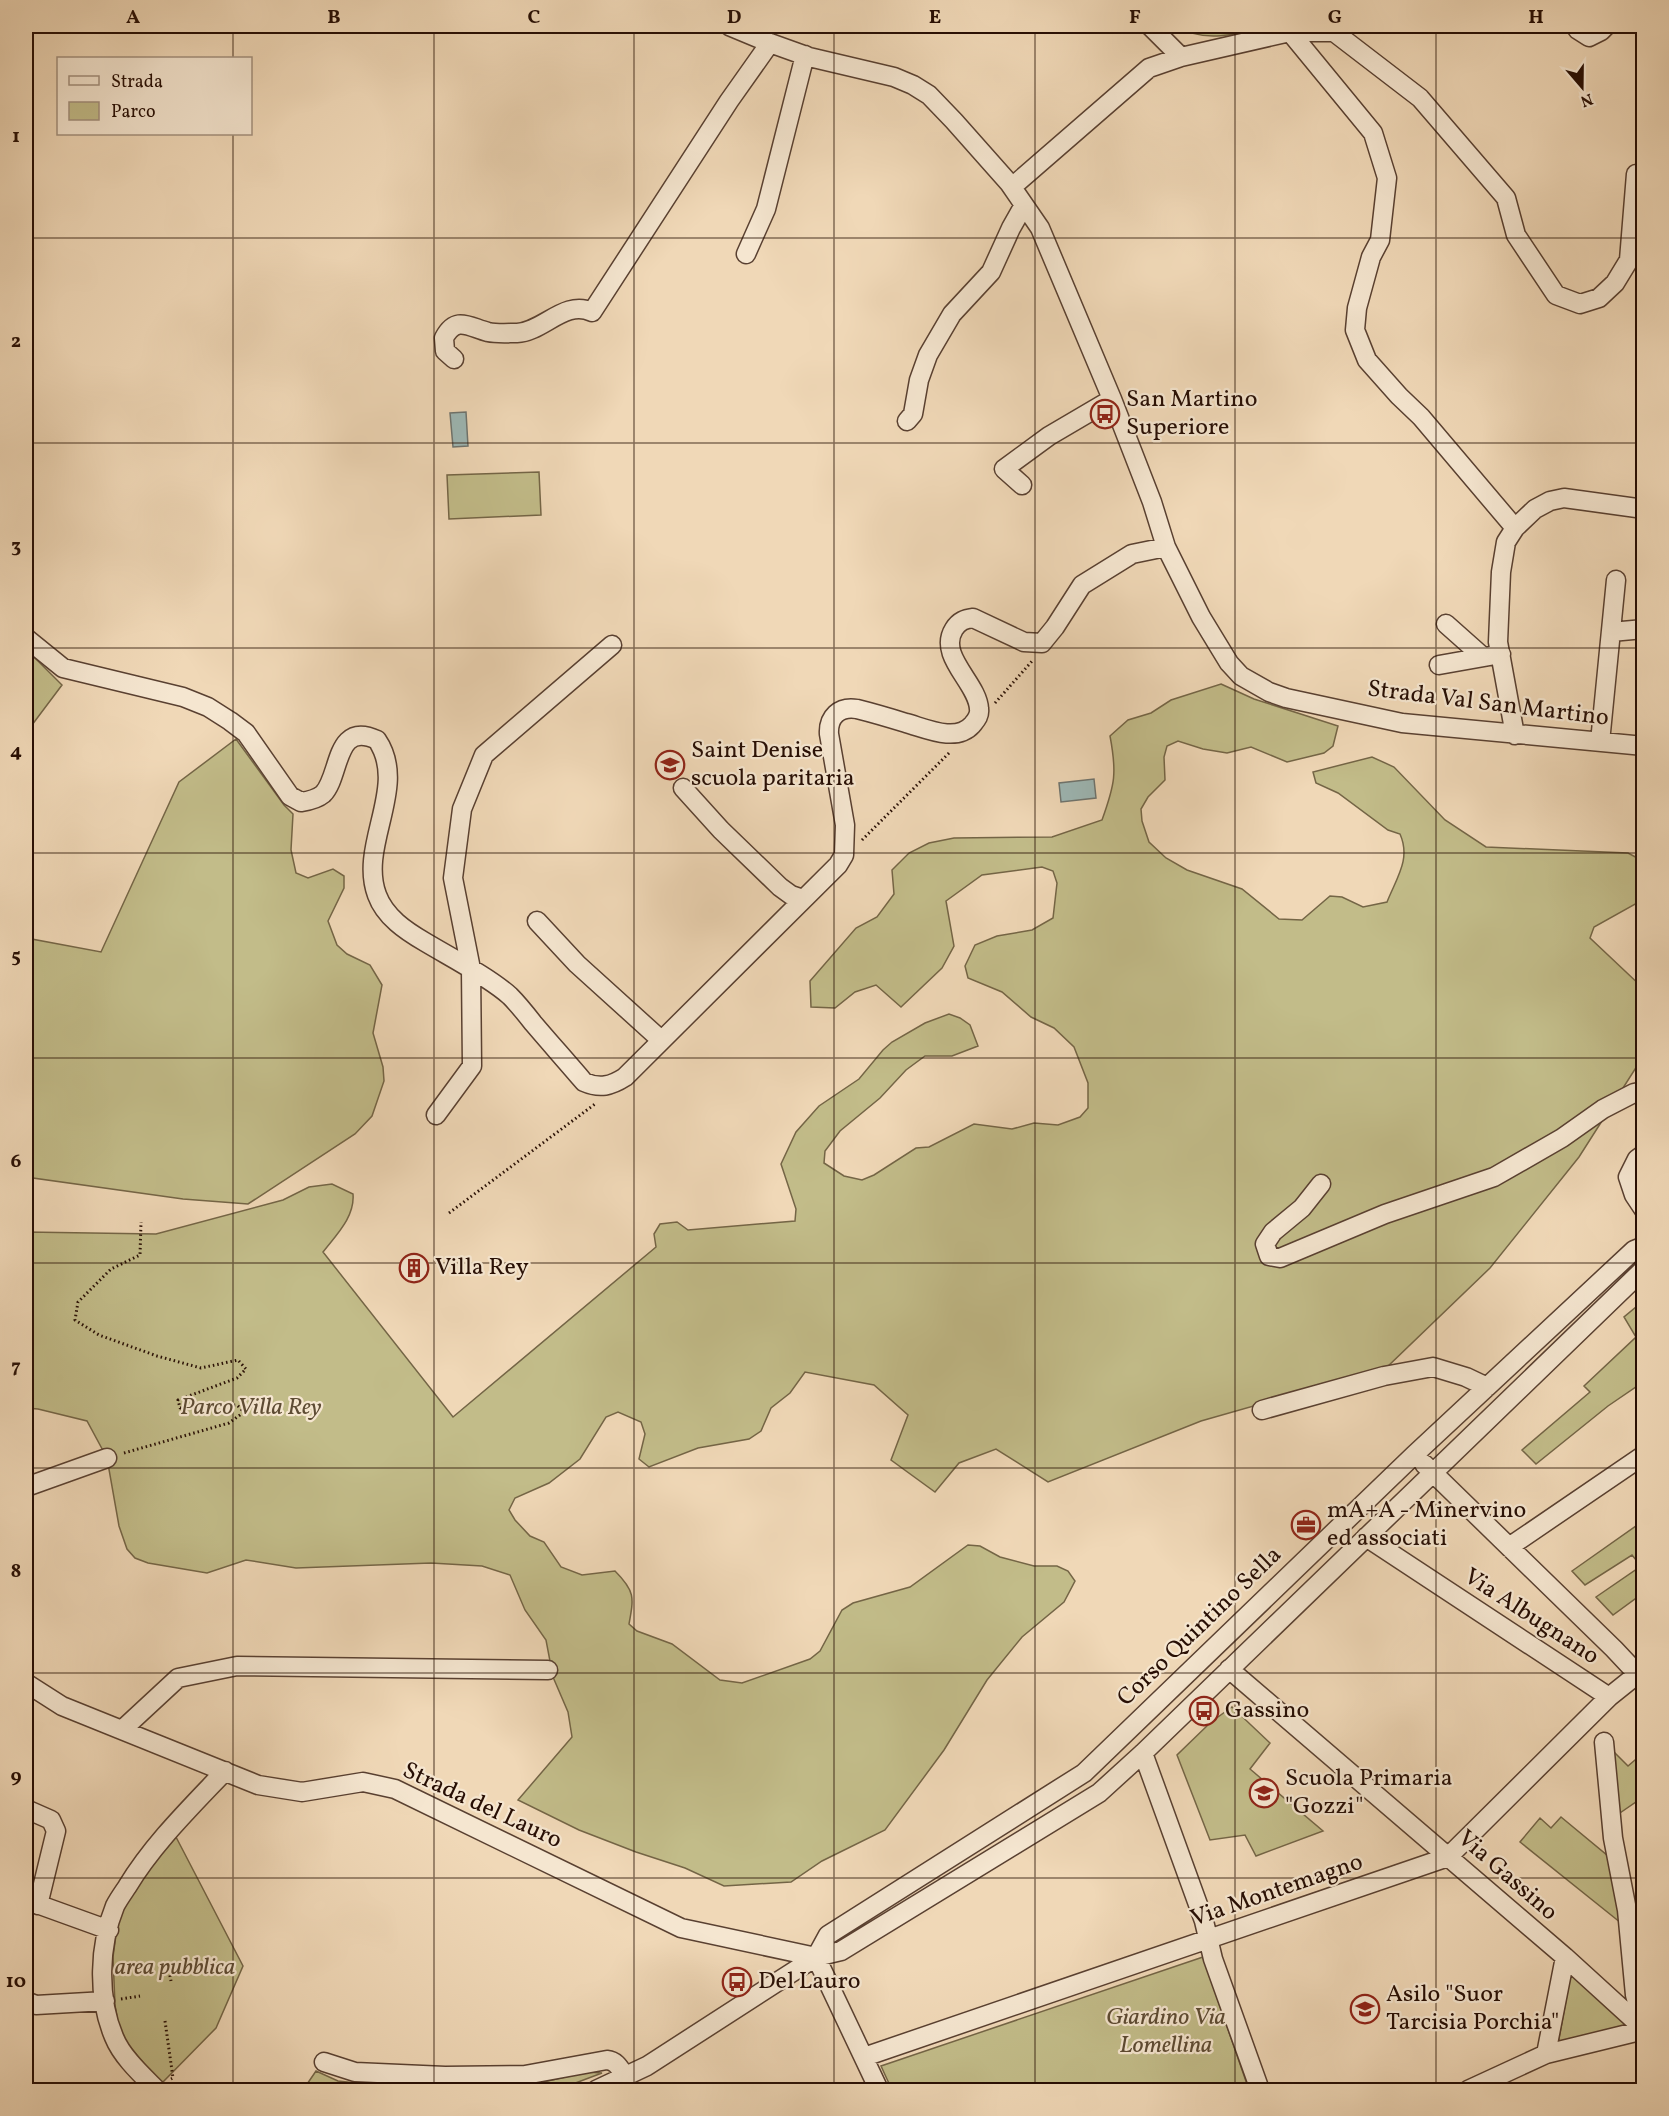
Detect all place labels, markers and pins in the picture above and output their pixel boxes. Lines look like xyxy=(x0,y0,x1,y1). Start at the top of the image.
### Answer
place label: San Martino Superiore xyxy=(1126,383,1257,445)
bus stop icon: San Martino Superiore xyxy=(1089,398,1121,430)
place label: Saint Denise scuola paritaria xyxy=(691,734,855,796)
school or university icon: Saint Denise scuola paritaria xyxy=(654,749,686,781)
place label: Villa Rey xyxy=(435,1251,529,1285)
building icon: Villa Rey xyxy=(398,1252,430,1284)
place label: mA+A - Minervino ed associati xyxy=(1327,1494,1526,1556)
office icon: mA+A - Minervino ed associati xyxy=(1290,1509,1322,1541)
place label: Gassino xyxy=(1225,1694,1309,1728)
bus stop icon: Gassino xyxy=(1188,1695,1220,1727)
place label: Scuola Primaria "Gozzi" xyxy=(1285,1762,1453,1824)
school or university icon: Scuola Primaria "Gozzi" xyxy=(1248,1777,1280,1809)
place label: Del Lauro xyxy=(758,1965,861,1999)
bus stop icon: Del Lauro xyxy=(721,1966,753,1998)
place label: Asilo "Suor Tarcisia Porchia" xyxy=(1386,1978,1559,2040)
school or university icon: Asilo "Suor Tarcisia Porchia" xyxy=(1349,1993,1381,2025)

